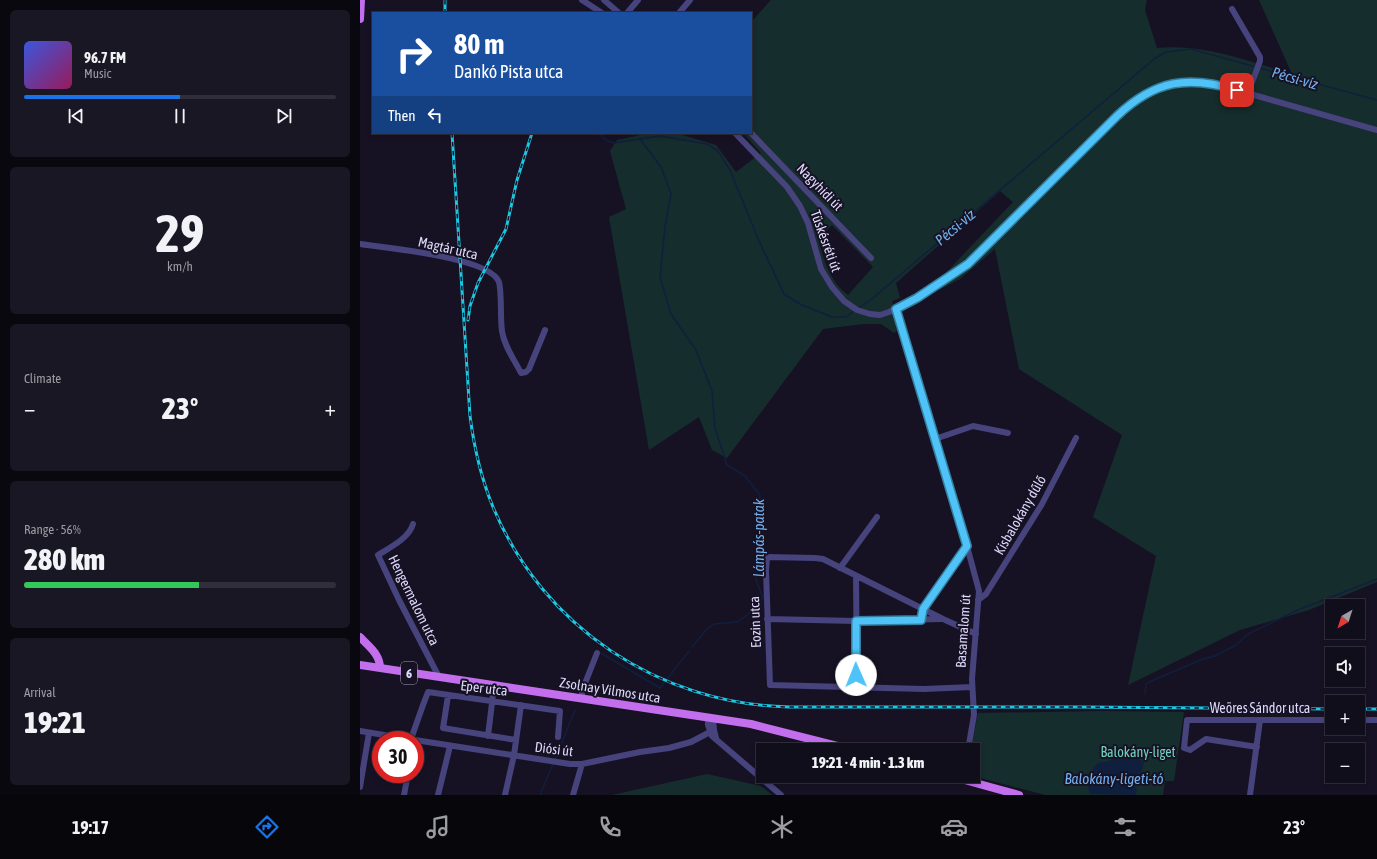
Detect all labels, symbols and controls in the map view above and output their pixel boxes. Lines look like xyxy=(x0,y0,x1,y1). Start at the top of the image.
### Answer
icon: right xyxy=(388,28,440,80)
text: 80 m xyxy=(454,28,504,60)
text: 96.7 FM xyxy=(84,49,126,66)
text: Dankó Pista utca xyxy=(454,61,563,82)
water label: Pécsi-víz xyxy=(1270,63,1320,93)
text: Music xyxy=(84,66,111,81)
pin xyxy=(1220,73,1254,107)
icon: arrive xyxy=(1226,79,1248,101)
icon: left xyxy=(424,104,446,126)
icon: previous xyxy=(65,105,87,127)
icon: pause xyxy=(169,105,191,127)
icon: next xyxy=(273,105,295,127)
text: Then xyxy=(388,107,416,124)
street label: Nagyhidi út xyxy=(794,160,846,214)
text: 29 xyxy=(156,203,204,263)
water label: Pécsi-víz xyxy=(932,205,979,249)
street label: Tüskésréti út xyxy=(807,208,845,274)
street label: Magtár utca xyxy=(417,233,479,263)
text: km/h xyxy=(167,259,193,274)
text: Climate xyxy=(24,371,61,386)
text: 23° xyxy=(162,391,198,425)
text: − xyxy=(24,395,35,421)
text: + xyxy=(325,395,336,421)
street label: Kisbalokány dűlő xyxy=(991,472,1049,558)
water label: Lámpás-patak xyxy=(750,498,767,577)
text: Range · 56% xyxy=(24,522,81,537)
text: 280 km xyxy=(24,542,105,576)
street label: Hengermalom utca xyxy=(385,552,443,648)
street label: Basamalom út xyxy=(952,593,974,669)
street label: Eozin utca xyxy=(746,596,764,648)
north arrow xyxy=(1325,599,1365,639)
map controls xyxy=(1325,599,1365,783)
button: sound xyxy=(1325,647,1365,687)
position arrow xyxy=(835,654,877,696)
road number: 6 xyxy=(401,662,417,684)
street label: Zsolnay Vilmos utca xyxy=(558,674,662,706)
street label: Eper utca xyxy=(460,677,508,699)
text: Arrival xyxy=(24,685,56,700)
button: + xyxy=(1325,695,1365,735)
street label: Weöres Sándor utca xyxy=(1210,700,1310,716)
text: 19:21 xyxy=(24,705,86,739)
speed limit sign: 30 xyxy=(372,731,424,783)
street label: Diósi út xyxy=(534,739,574,759)
button: − xyxy=(1325,743,1365,783)
park label: Balokány-liget xyxy=(1100,744,1176,760)
text: 19:21 · 4 min · 1.3 km xyxy=(812,754,924,771)
water label: Balokány-ligeti-tó xyxy=(1064,770,1164,787)
icon: directions xyxy=(253,813,281,841)
icon: music xyxy=(424,813,452,841)
icon: phone xyxy=(596,813,624,841)
icon: climate xyxy=(768,813,796,841)
icon: car xyxy=(940,813,968,841)
icon: filters xyxy=(1111,813,1139,841)
text: 19:17 xyxy=(72,817,109,838)
text: 23° xyxy=(1283,817,1305,838)

